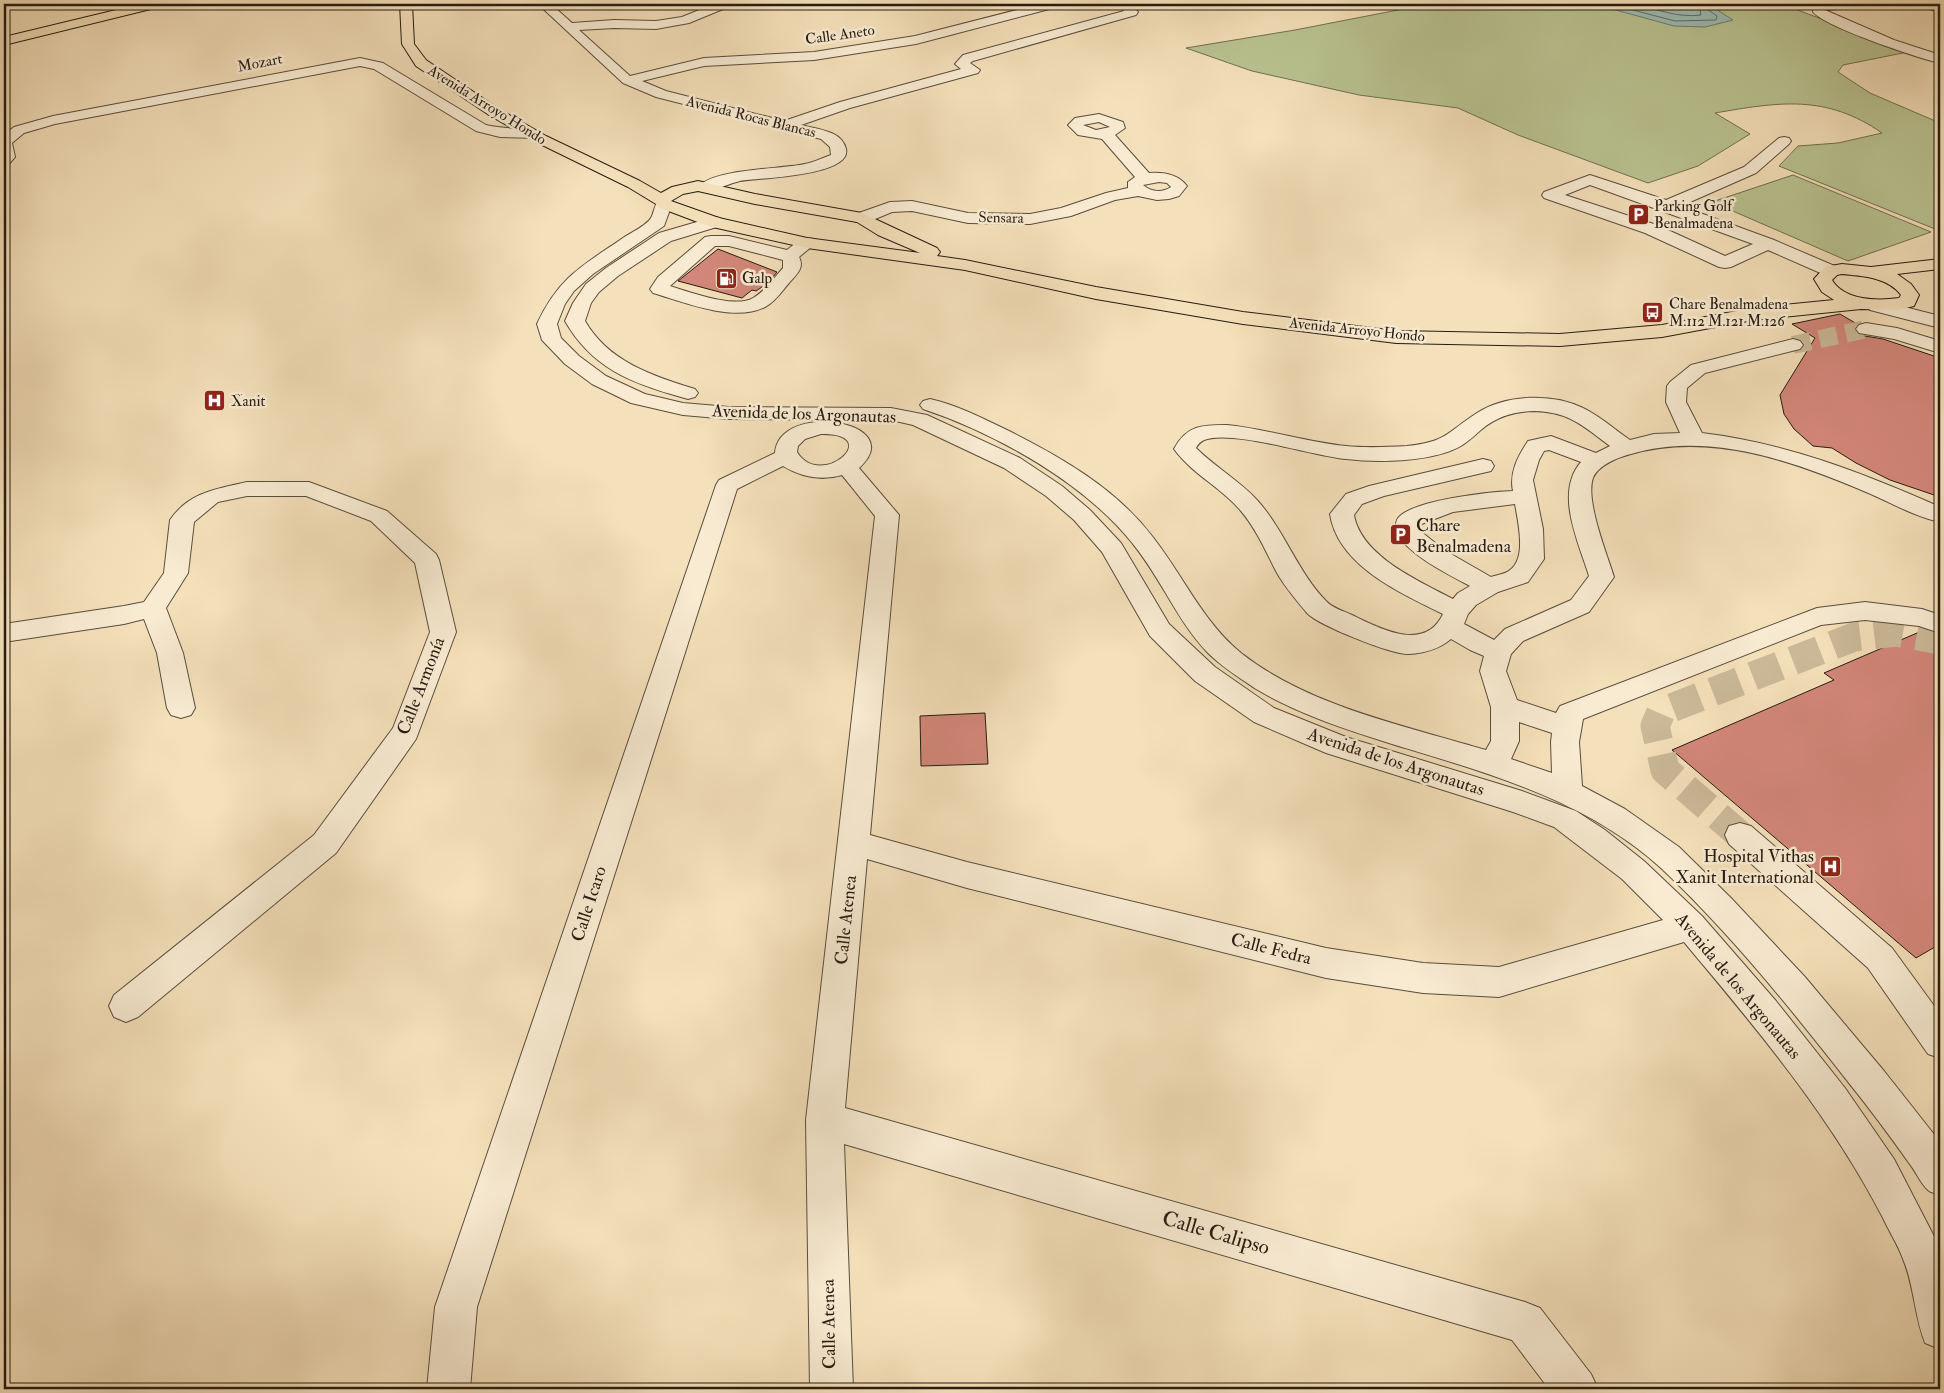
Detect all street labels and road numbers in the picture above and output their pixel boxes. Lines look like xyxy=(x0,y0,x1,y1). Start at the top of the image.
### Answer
street label: Calle Aneto xyxy=(804,21,876,49)
street label: Mozart xyxy=(236,49,284,77)
street label: Avenida Arroyo Hondo xyxy=(423,60,550,149)
street label: Avenida Rocas Blancas xyxy=(683,91,818,142)
street label: Sensara xyxy=(978,208,1025,228)
street label: Avenida Arroyo Hondo xyxy=(1287,313,1426,347)
street label: Avenida de los Argonautas xyxy=(710,399,897,429)
street label: Calle Armonía xyxy=(392,633,450,738)
street label: Avenida de los Argonautas xyxy=(1304,722,1487,801)
street label: Calle Icaro xyxy=(566,863,612,945)
street label: Calle Atenea xyxy=(830,873,862,966)
street label: Avenida de los Argonautas xyxy=(1669,907,1806,1064)
street label: Calle Fedra xyxy=(1228,928,1314,970)
street label: Calle Calipso xyxy=(1159,1205,1273,1261)
street label: Calle Atenea xyxy=(817,1278,841,1369)

